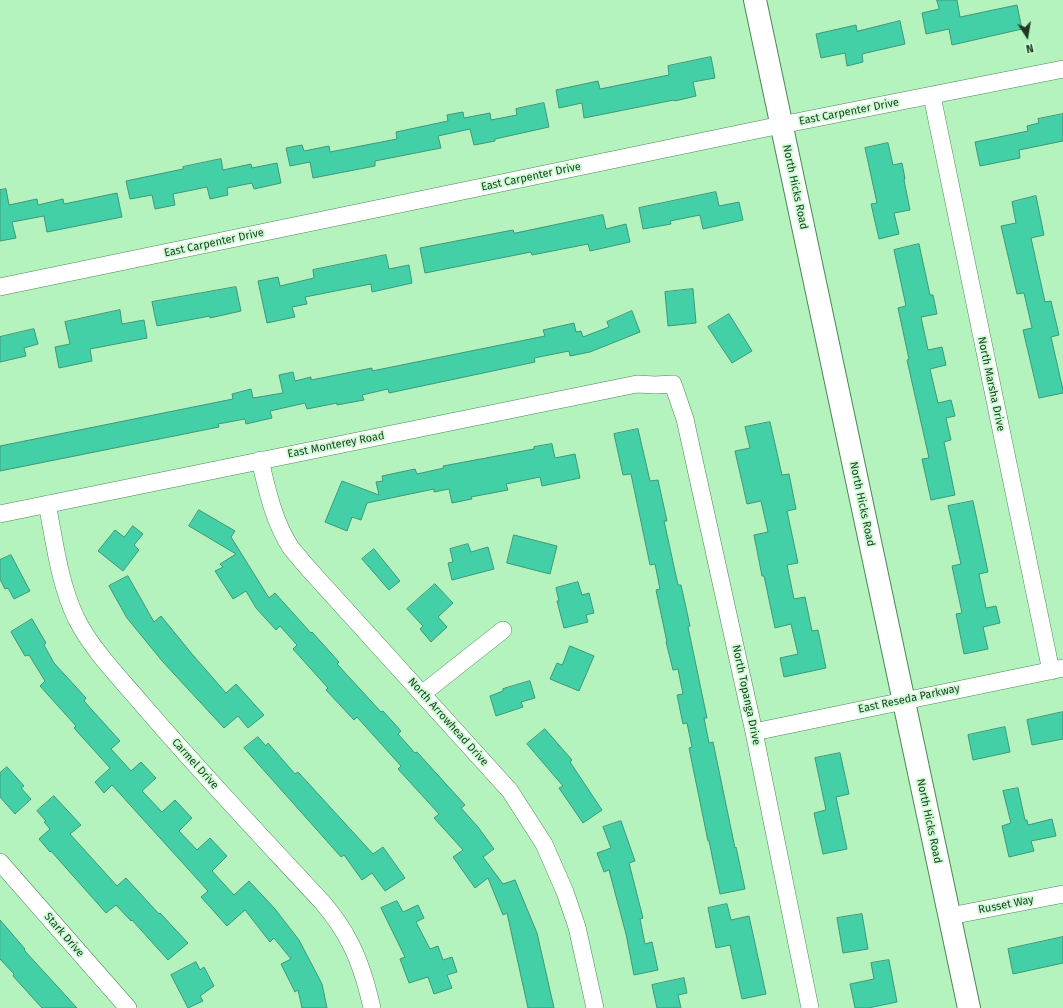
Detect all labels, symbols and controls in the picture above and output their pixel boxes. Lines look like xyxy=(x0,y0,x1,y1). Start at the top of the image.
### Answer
north arrow xyxy=(1007,16,1047,56)
text: N xyxy=(1025,41,1035,55)
street label: East Carpenter Drive xyxy=(798,96,900,128)
street label: North Hicks Road xyxy=(780,143,810,231)
street label: East Carpenter Drive xyxy=(480,160,582,194)
street label: East Carpenter Drive xyxy=(163,226,265,260)
street label: North Marsha Drive xyxy=(975,335,1007,433)
street label: East Monterey Road xyxy=(286,429,386,461)
street label: North Hicks Road xyxy=(847,460,877,548)
street label: North Topanga Drive xyxy=(729,644,763,746)
street label: North Arrowhead Drive xyxy=(405,675,491,769)
street label: East Reseda Parkway xyxy=(857,682,961,716)
street label: Carmel Drive xyxy=(169,736,221,792)
street label: North Hicks Road xyxy=(914,777,944,865)
street label: Russet Way xyxy=(977,893,1035,917)
street label: Stark Drive xyxy=(41,910,87,960)

